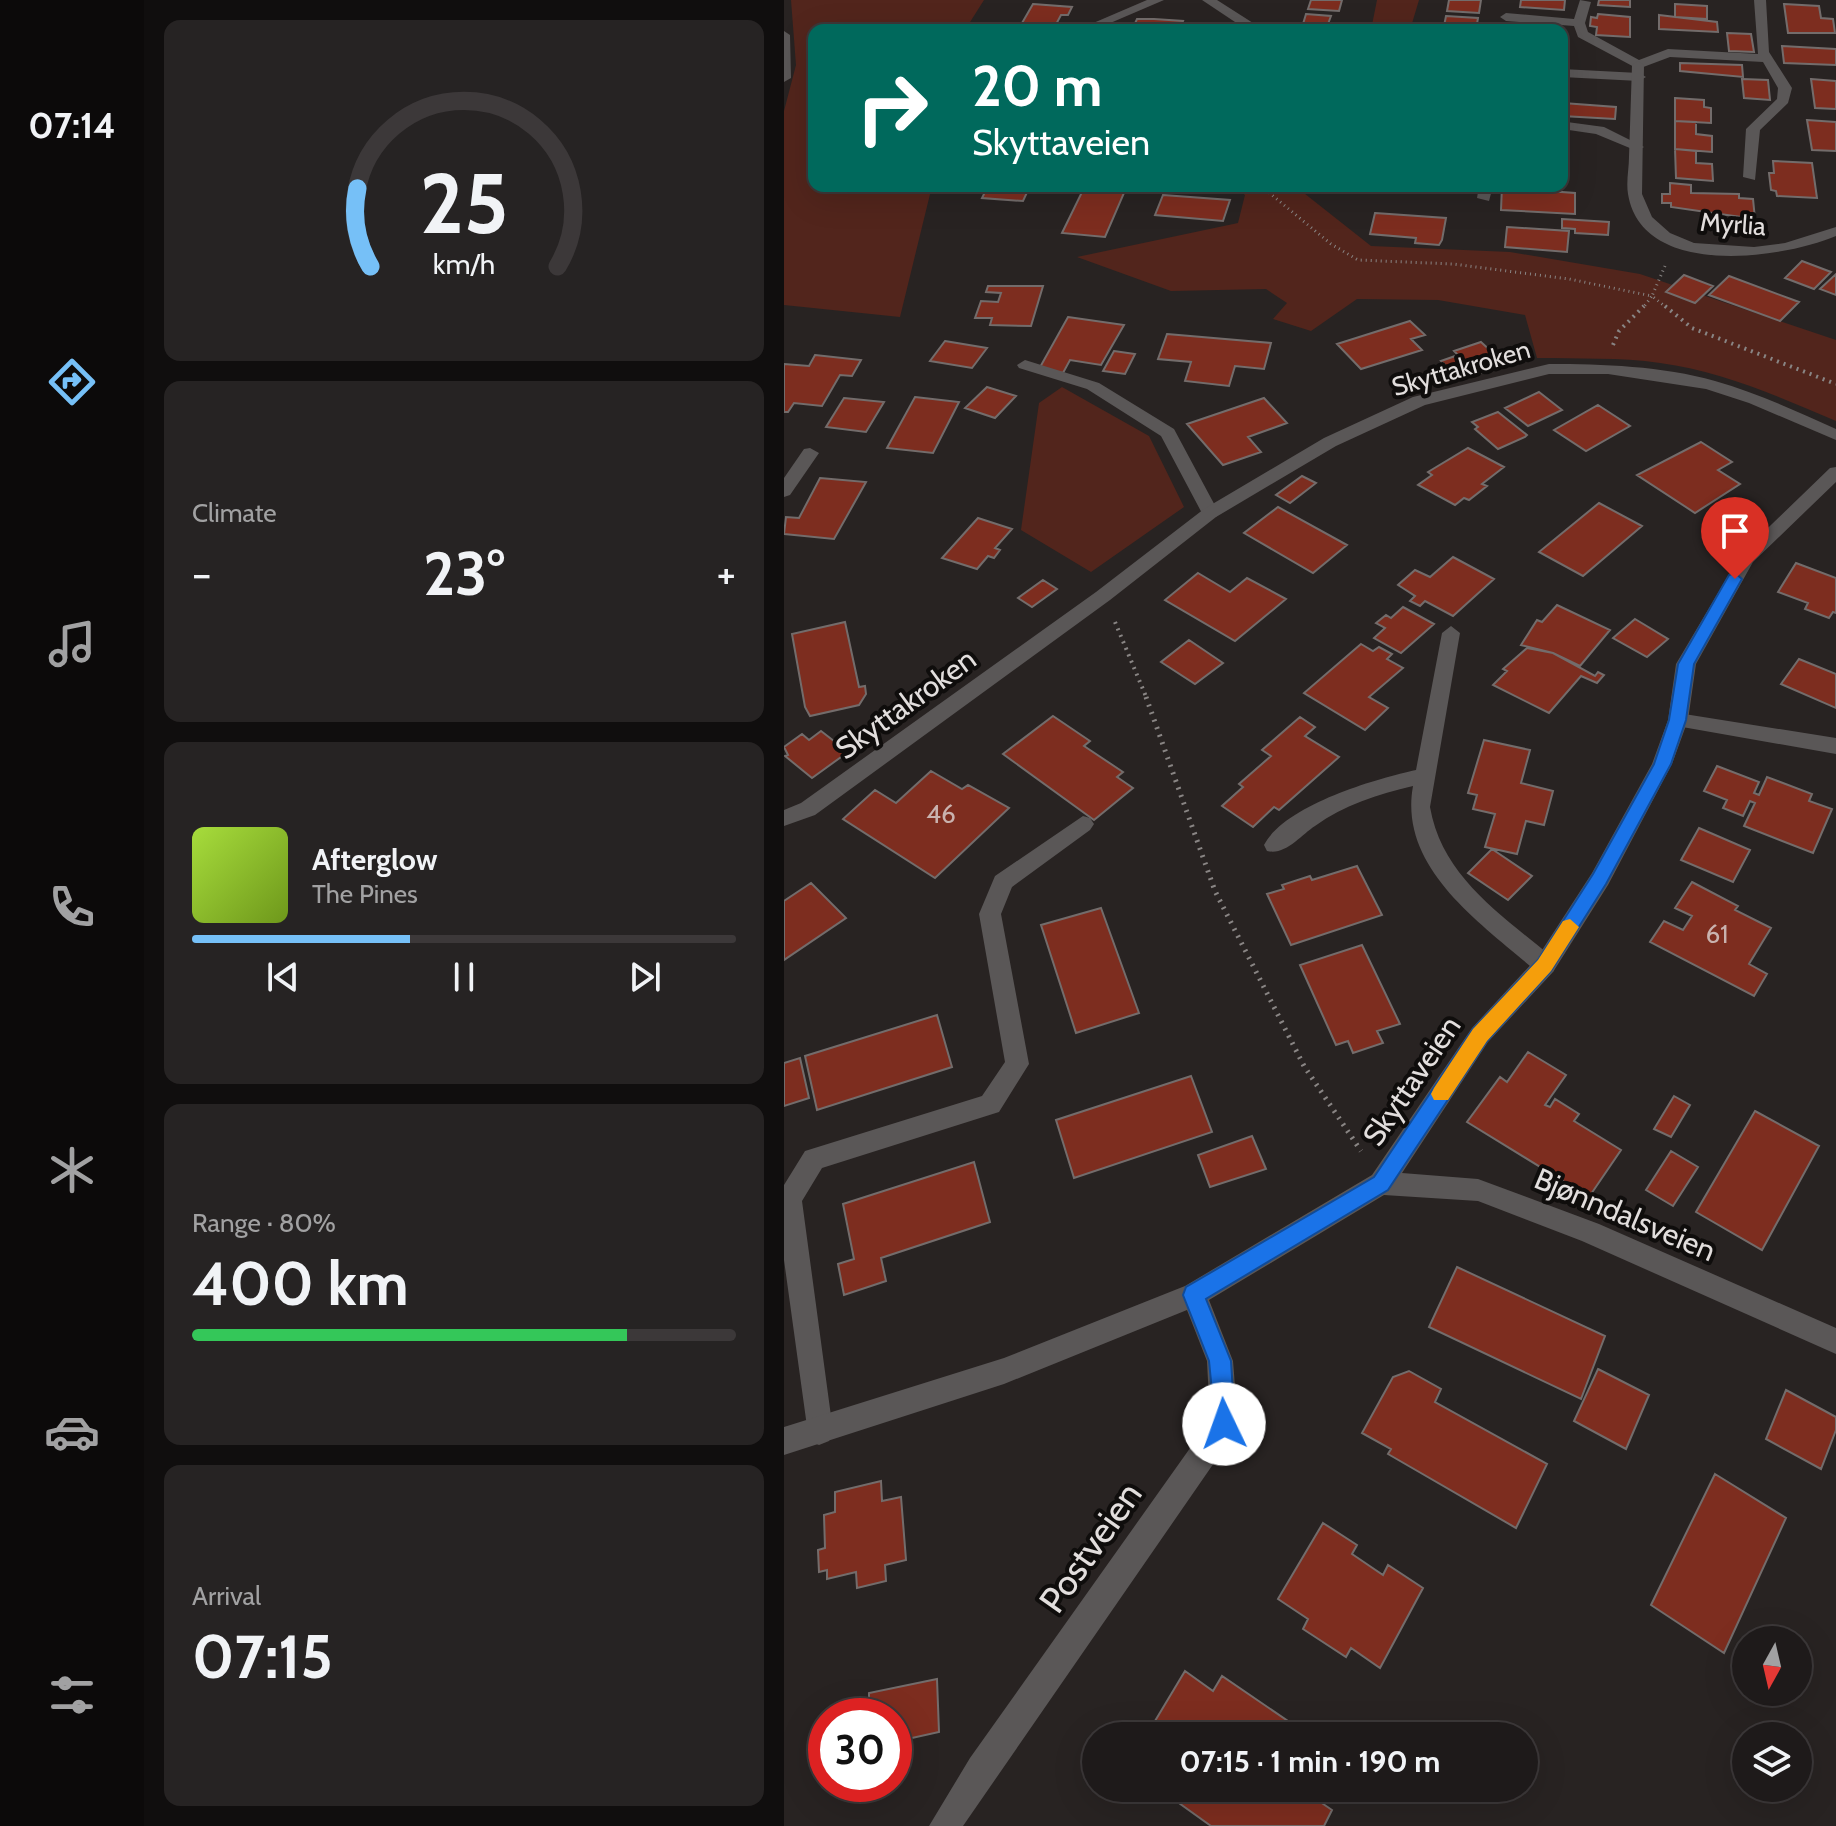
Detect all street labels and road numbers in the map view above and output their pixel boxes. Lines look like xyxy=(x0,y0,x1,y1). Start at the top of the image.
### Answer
street label: Myrlia xyxy=(1699,206,1768,242)
street label: Skyttakroken xyxy=(1388,333,1534,403)
street label: Skyttakroken xyxy=(828,640,983,767)
street label: Skyttaveien xyxy=(1355,1009,1468,1153)
street label: Bjønndalsveien xyxy=(1529,1160,1721,1269)
street label: Postveien xyxy=(1029,1473,1151,1621)

